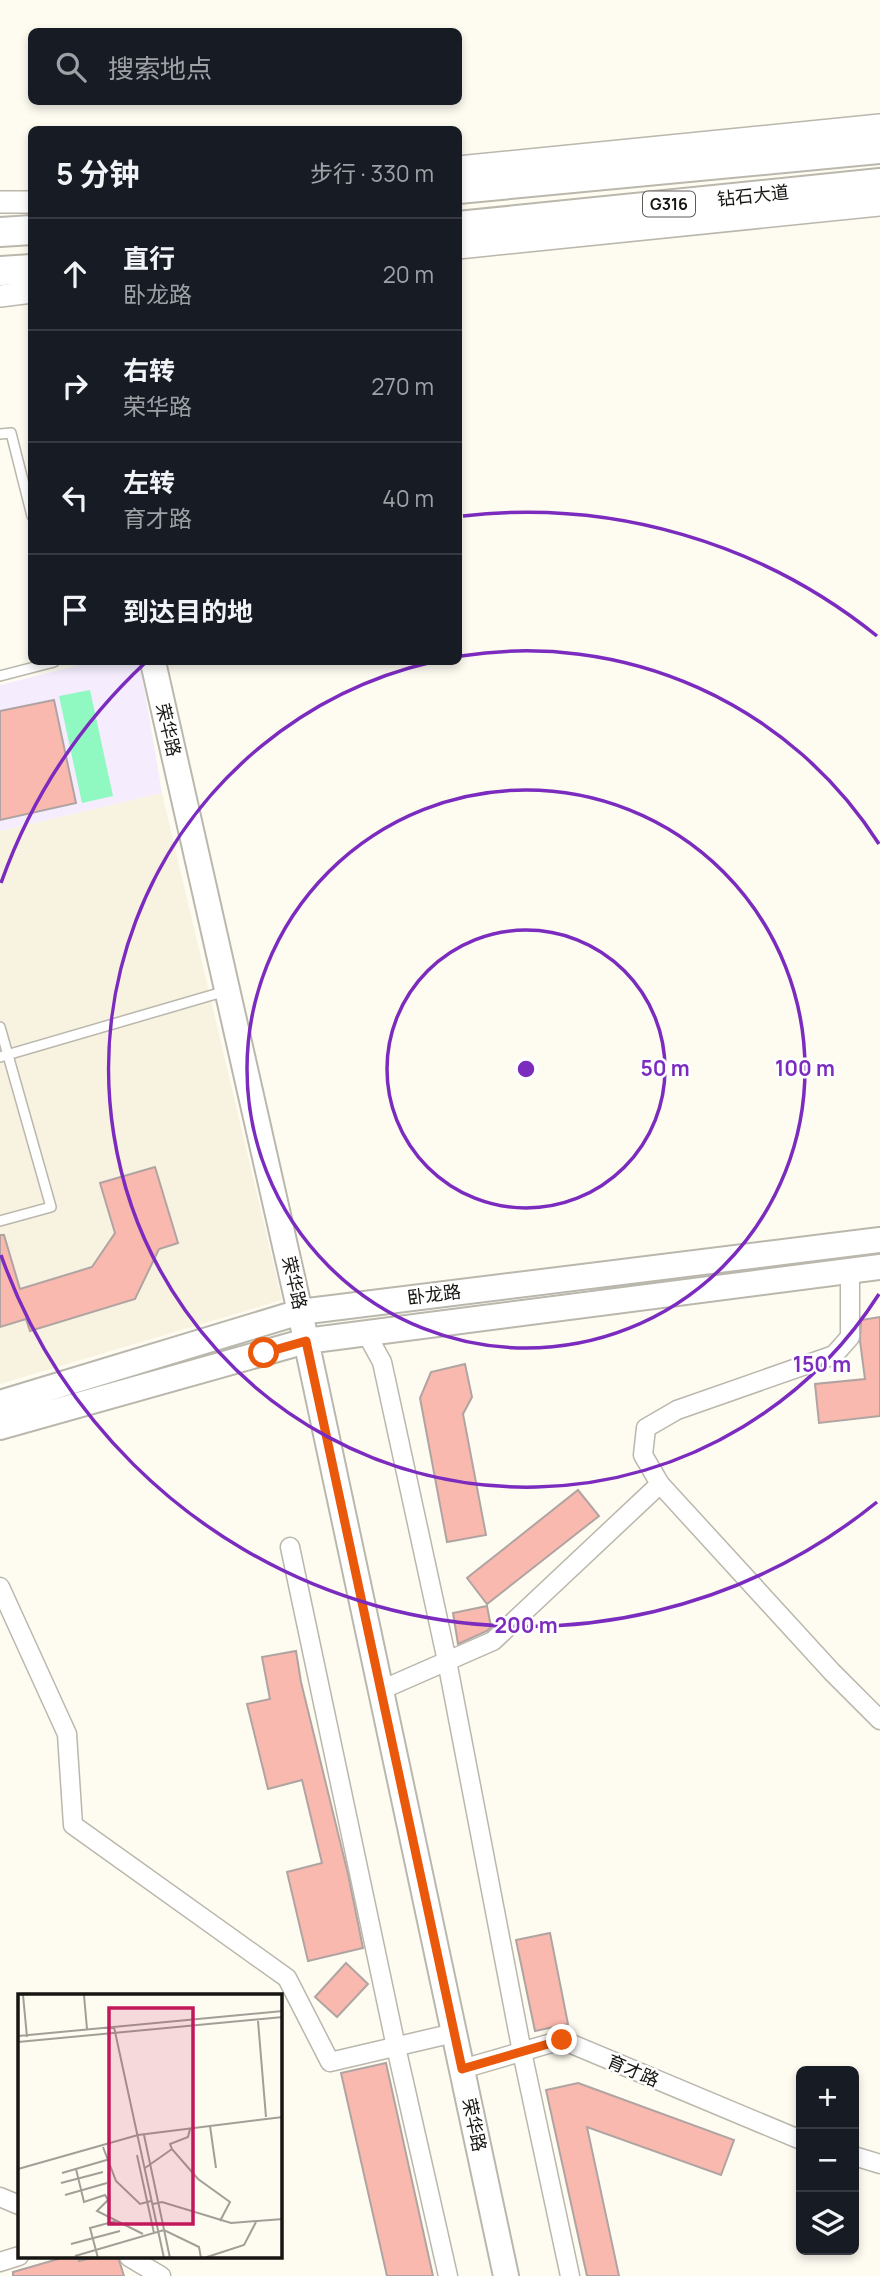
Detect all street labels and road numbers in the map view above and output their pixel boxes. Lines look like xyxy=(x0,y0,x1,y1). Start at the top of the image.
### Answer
street label: 钻石大道 xyxy=(716,179,790,211)
road number: G316 xyxy=(643,192,695,216)
street label: 荣华路 xyxy=(151,701,187,759)
street label: 荣华路 xyxy=(277,1254,313,1312)
street label: 卧龙路 xyxy=(406,1279,462,1309)
street label: 育才路 xyxy=(604,2048,663,2092)
street label: 荣华路 xyxy=(458,2096,492,2154)

